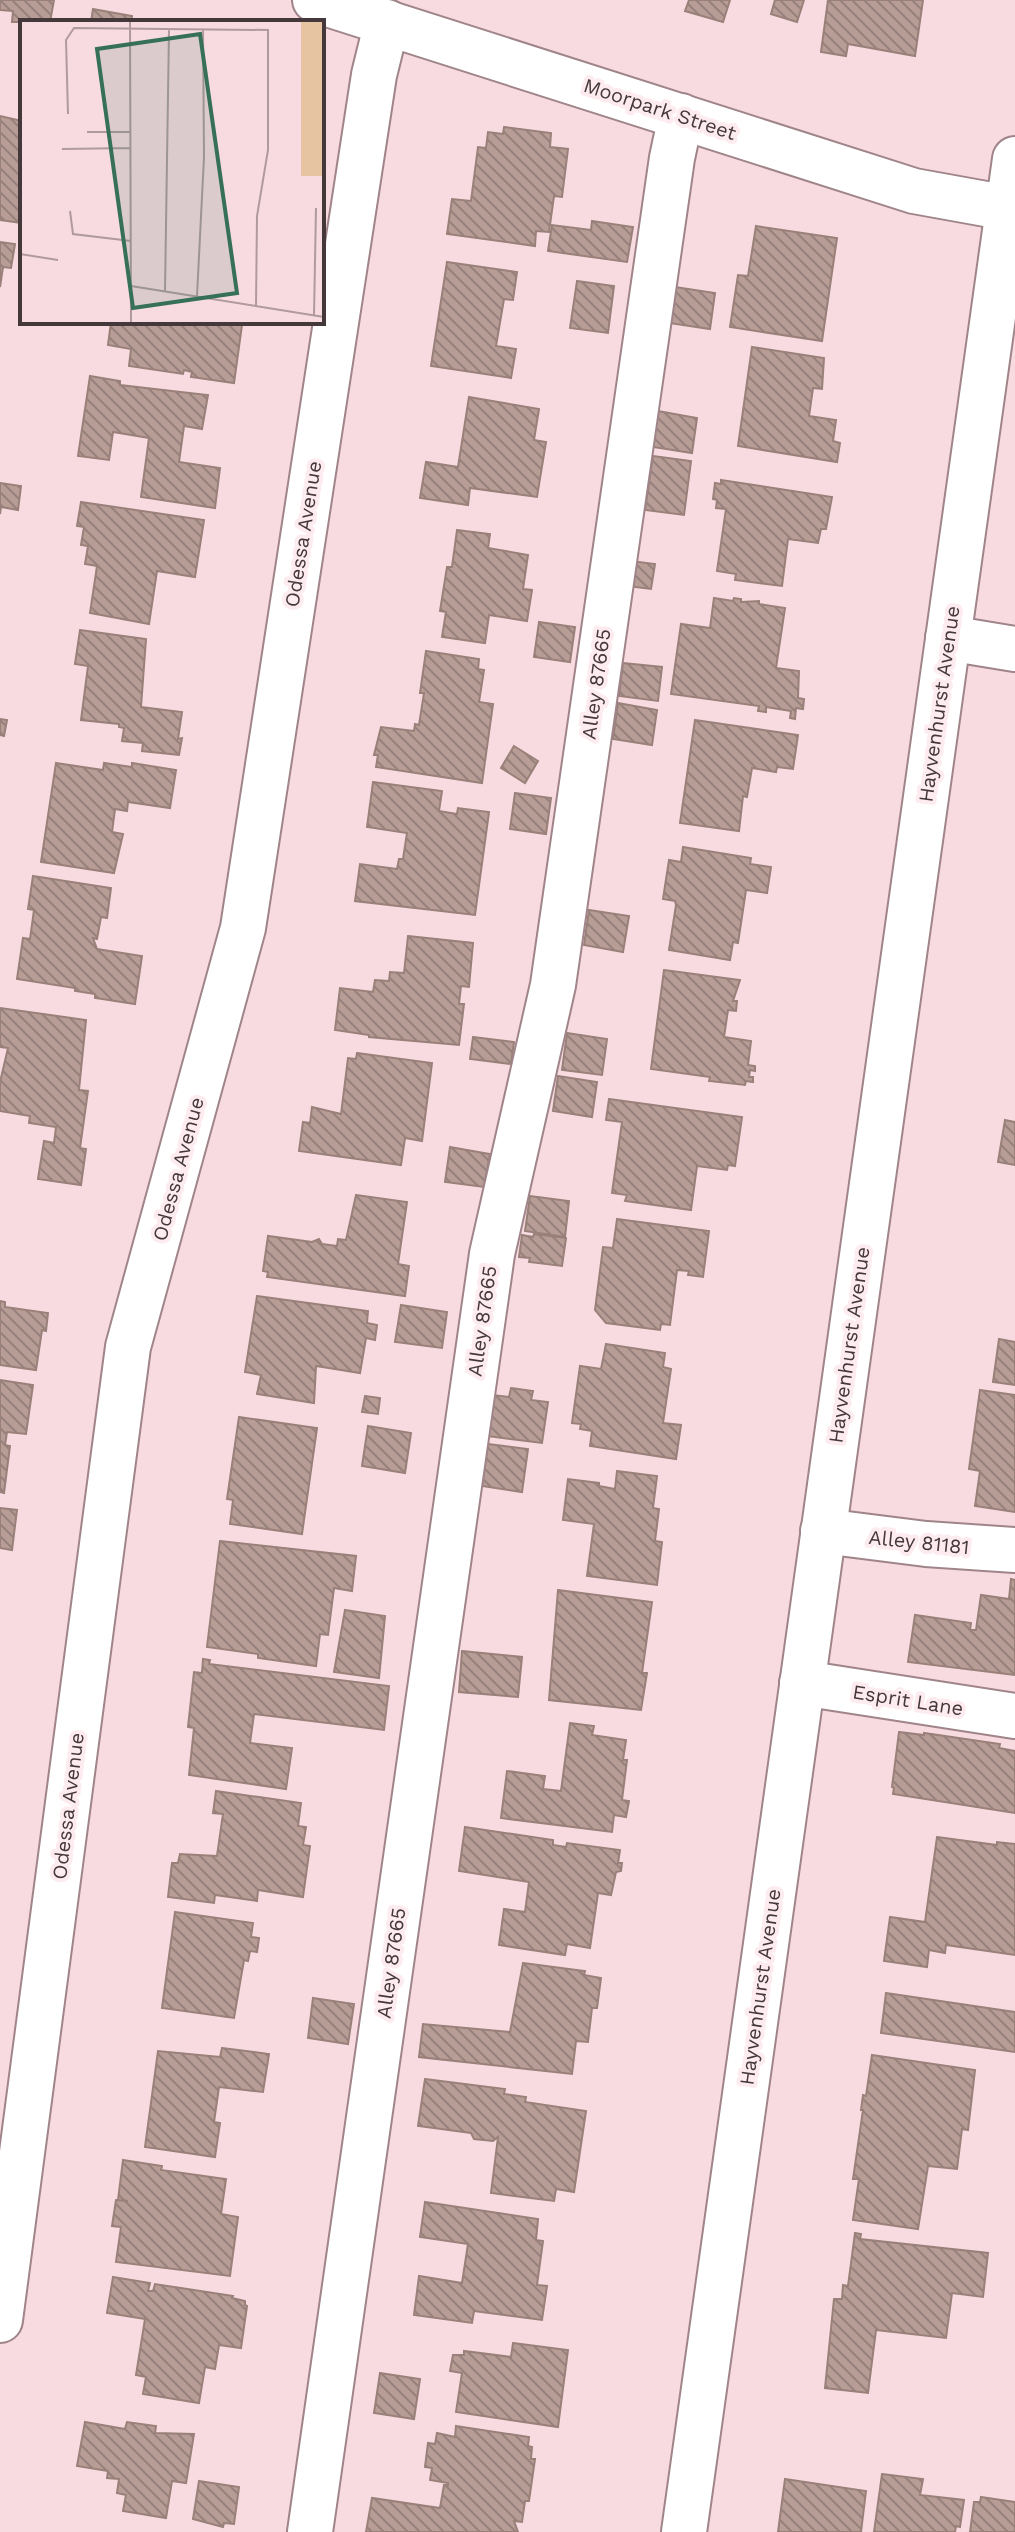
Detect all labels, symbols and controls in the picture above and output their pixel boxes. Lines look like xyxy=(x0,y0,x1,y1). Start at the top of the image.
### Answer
inset map xyxy=(20,20,324,324)
street label: Moorpark Street xyxy=(581,73,740,145)
street label: Odessa Avenue xyxy=(280,459,326,609)
street label: Hayvenhurst Avenue xyxy=(913,604,965,804)
street label: Alley 87665 xyxy=(576,627,616,741)
street label: Odessa Avenue xyxy=(147,1095,209,1243)
street label: Hayvenhurst Avenue xyxy=(823,1245,875,1445)
street label: Alley 87665 xyxy=(462,1264,502,1378)
street label: Alley 81181 xyxy=(867,1525,971,1559)
street label: Esprit Lane xyxy=(851,1679,965,1721)
street label: Odessa Avenue xyxy=(47,1731,89,1881)
street label: Hayvenhurst Avenue xyxy=(734,1887,786,2087)
street label: Alley 87665 xyxy=(371,1906,411,2020)

